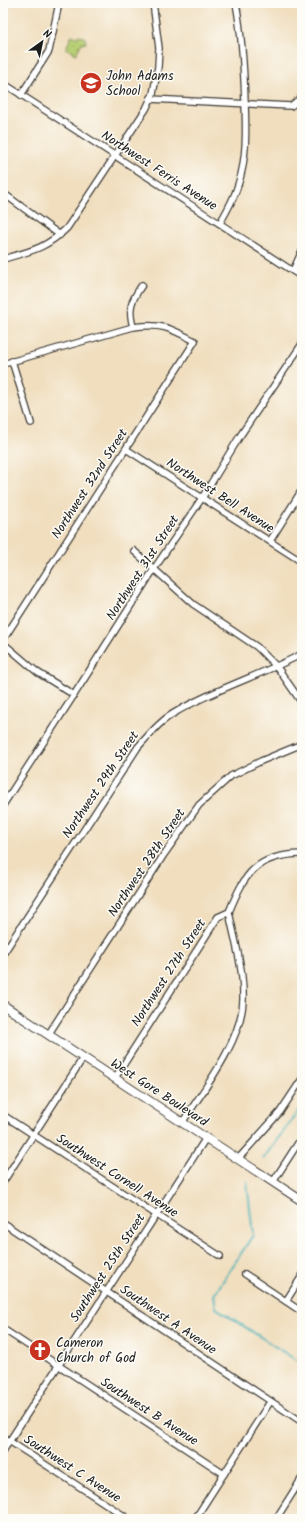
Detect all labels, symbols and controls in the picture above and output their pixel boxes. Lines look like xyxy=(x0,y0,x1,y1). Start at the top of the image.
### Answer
north arrow xyxy=(22,22,62,62)
text: N xyxy=(39,25,55,44)
place label: John Adams School xyxy=(106,66,174,102)
school or university icon: John Adams School xyxy=(78,70,104,96)
street label: Northwest Ferris Avenue xyxy=(97,125,221,217)
street label: Northwest 32nd Street xyxy=(46,424,134,543)
street label: Northwest Bell Avenue xyxy=(162,453,278,539)
street label: Northwest 31st Street xyxy=(101,510,185,625)
street label: Northwest 29th Street xyxy=(57,726,145,843)
street label: Northwest 28th Street xyxy=(103,804,192,921)
street label: Northwest 27th Street xyxy=(126,914,212,1031)
street label: West Gore Boulevard xyxy=(106,1053,212,1133)
street label: Southwest Cornell Avenue xyxy=(52,1129,182,1224)
street label: Southwest 25th Street xyxy=(65,1209,152,1327)
street label: Southwest A Avenue xyxy=(115,1280,221,1360)
place label: Cameron Church of God xyxy=(56,1333,136,1369)
church icon: Cameron Church of God xyxy=(27,1337,53,1363)
street label: Southwest B Avenue xyxy=(96,1372,202,1452)
street label: Southwest C Avenue xyxy=(19,1430,125,1509)

